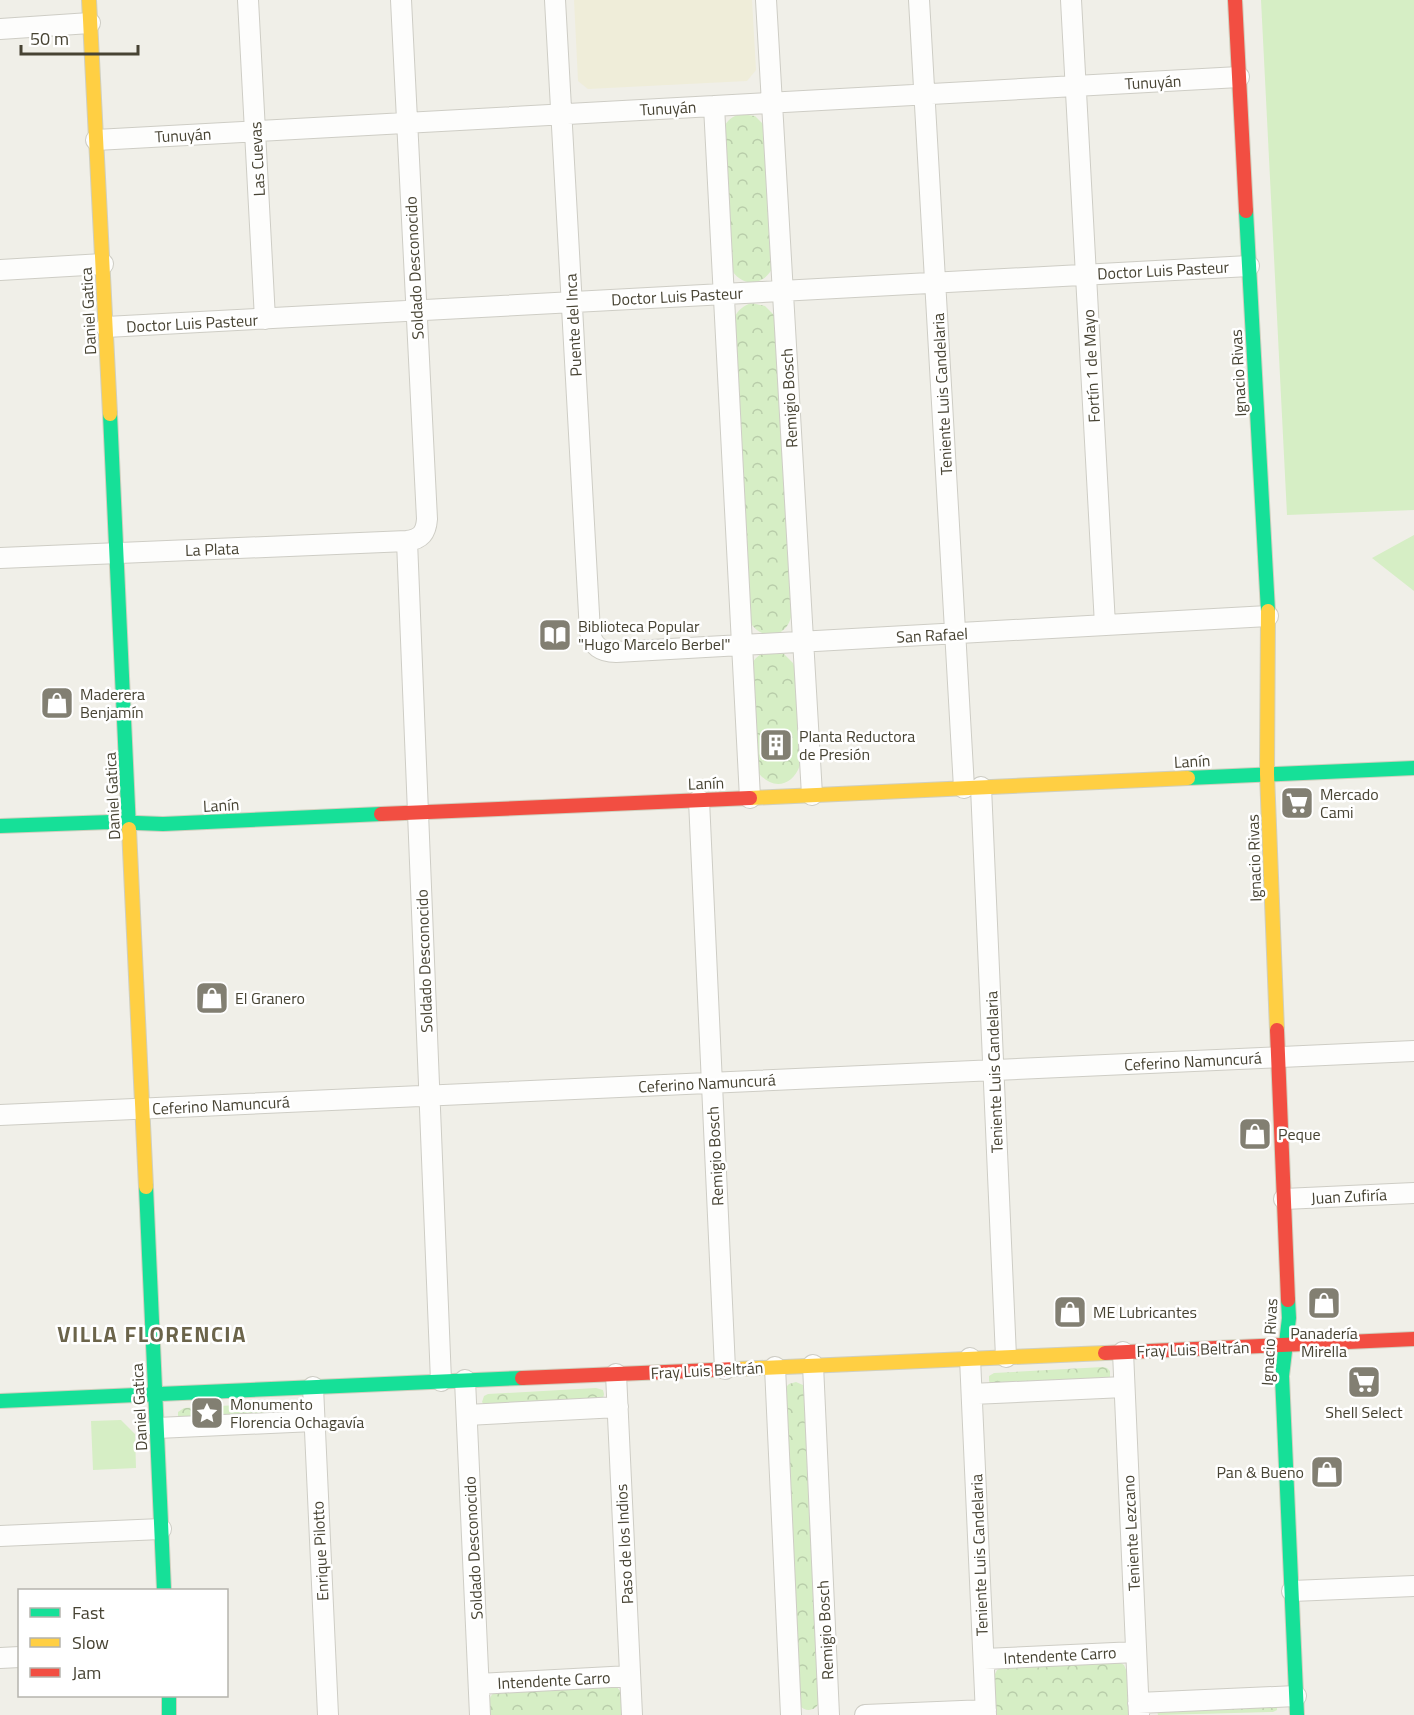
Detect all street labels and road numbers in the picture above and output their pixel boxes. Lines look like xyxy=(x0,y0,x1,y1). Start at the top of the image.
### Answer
street label: Tunuyán xyxy=(1124,69,1182,95)
street label: Tunuyán xyxy=(639,95,697,121)
street label: Las Cuevas xyxy=(243,121,271,197)
street label: Tunuyán xyxy=(154,122,212,148)
street label: Soldado Desconocido xyxy=(398,196,430,340)
street label: Doctor Luis Pasteur xyxy=(1096,255,1230,285)
street label: Daniel Gatica xyxy=(74,267,102,355)
street label: Puente del Inca xyxy=(558,273,588,377)
street label: Doctor Luis Pasteur xyxy=(610,281,744,311)
street label: Doctor Luis Pasteur xyxy=(125,308,259,338)
street label: Fortín 1 de Mayo xyxy=(1076,309,1106,423)
street label: Teniente Luis Candelaria xyxy=(926,312,958,476)
street label: Ignacio Rivas xyxy=(1224,329,1252,417)
street label: Remigio Bosch xyxy=(774,348,804,448)
street label: La Plata xyxy=(185,536,239,562)
street label: San Rafael xyxy=(896,621,968,649)
street label: Lanín xyxy=(1173,748,1211,774)
street label: Daniel Gatica xyxy=(98,752,126,840)
street label: Lanín xyxy=(687,770,725,796)
street label: Lanín xyxy=(202,792,240,818)
street label: Ignacio Rivas xyxy=(1240,814,1268,902)
street label: Soldado Desconocido xyxy=(410,889,438,1033)
street label: Teniente Luis Candelaria xyxy=(979,991,1009,1153)
street label: Ceferino Namuncurá xyxy=(1124,1045,1262,1077)
street label: Ceferino Namuncurá xyxy=(638,1067,776,1099)
street label: Ceferino Namuncurá xyxy=(152,1089,290,1121)
street label: Remigio Bosch xyxy=(700,1106,730,1206)
street label: Juan Zufiría xyxy=(1310,1182,1388,1210)
street label: Ignacio Rivas xyxy=(1255,1298,1283,1386)
street label: Fray Luis Beltrán xyxy=(1136,1335,1250,1363)
street label: Fray Luis Beltrán xyxy=(650,1355,764,1385)
street label: Daniel Gatica xyxy=(125,1363,153,1451)
street label: Teniente Luis Candelaria xyxy=(964,1474,994,1636)
street label: Teniente Lezcano xyxy=(1116,1474,1146,1592)
street label: Soldado Desconocido xyxy=(457,1476,489,1620)
street label: Paso de los Indios xyxy=(609,1483,639,1605)
street label: Enrique Pilotto xyxy=(305,1501,335,1601)
street label: Remigio Bosch xyxy=(810,1580,840,1680)
street label: Intendente Carro xyxy=(1003,1640,1117,1670)
street label: Intendente Carro xyxy=(497,1665,611,1695)

